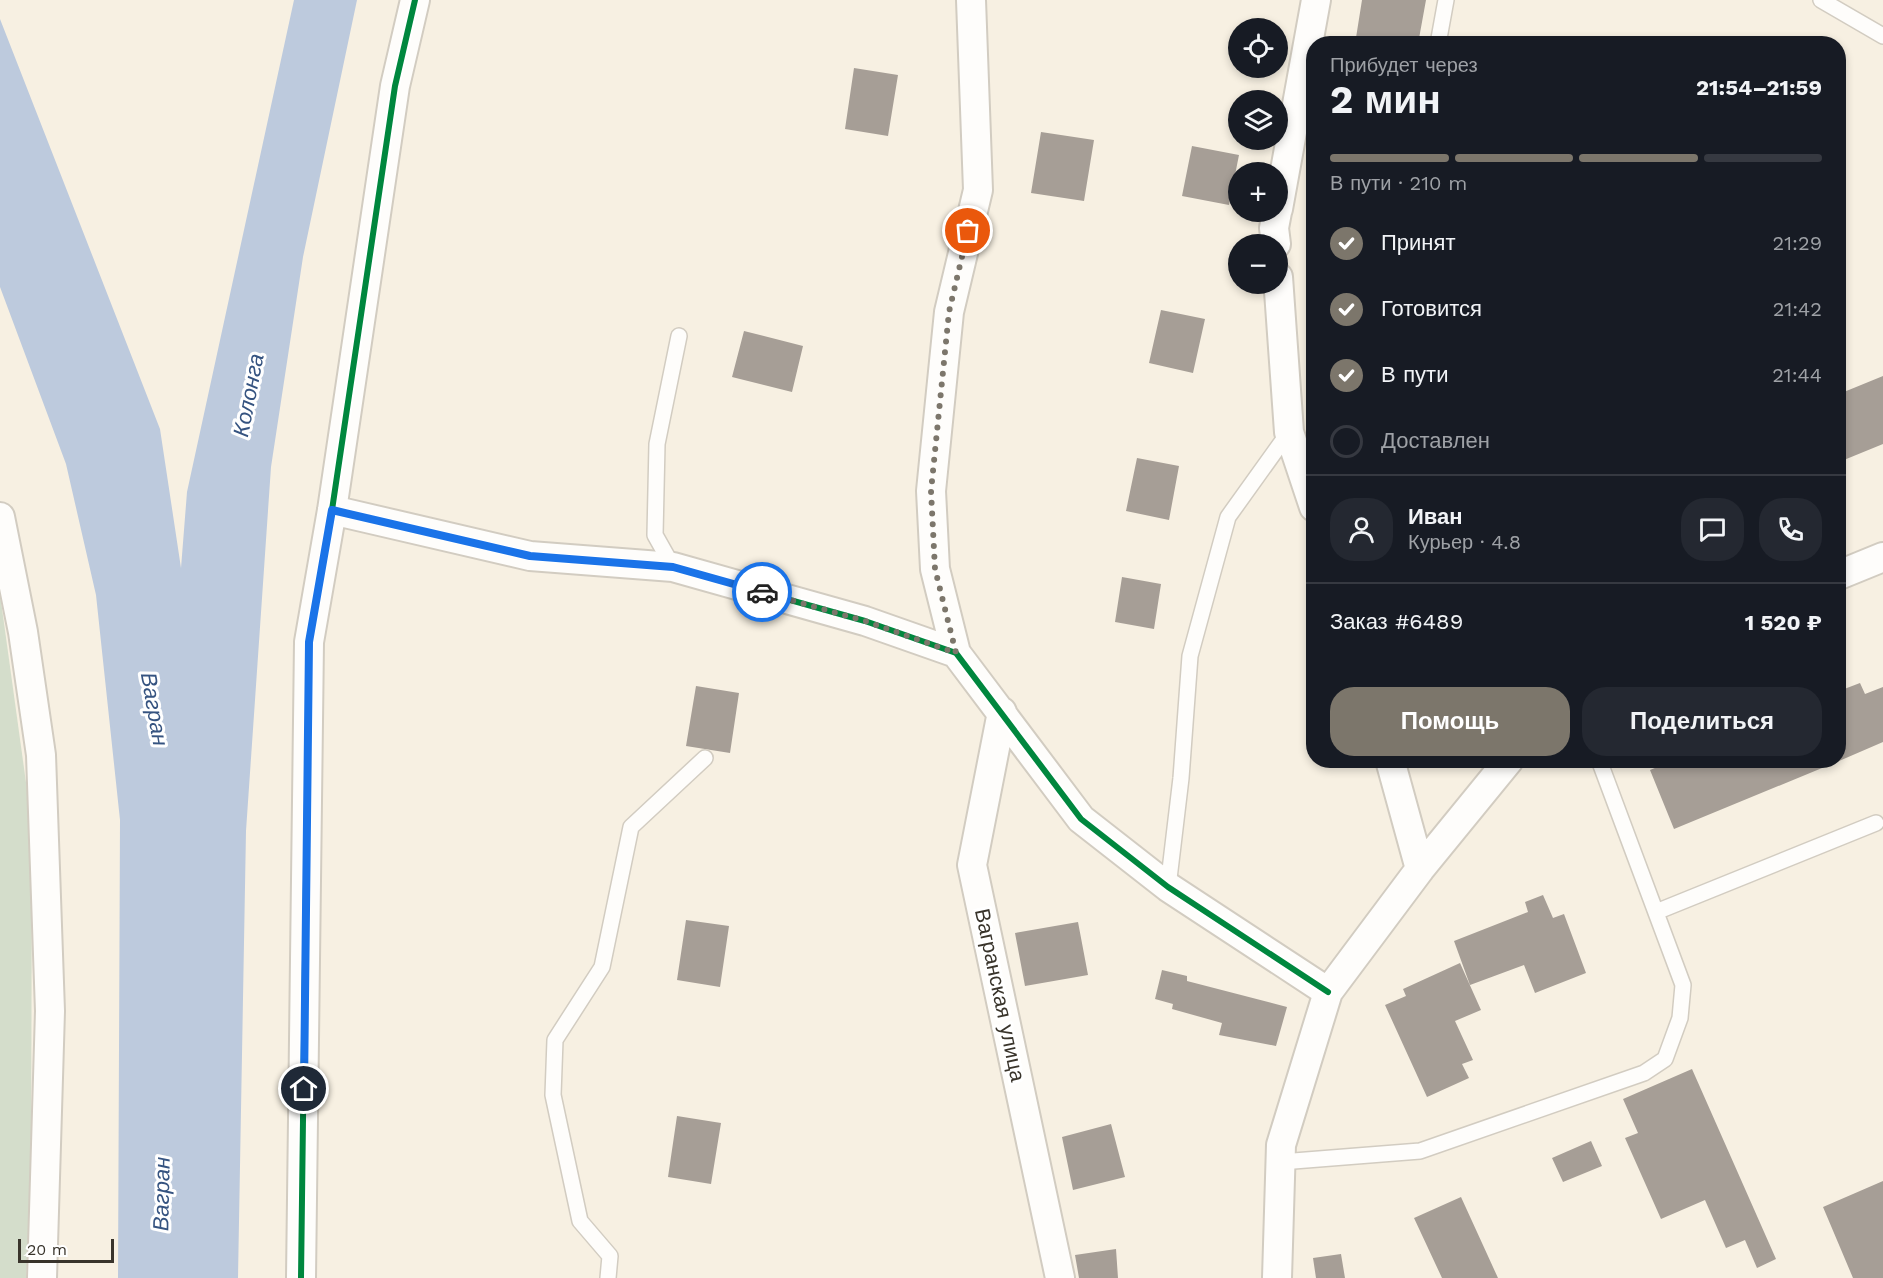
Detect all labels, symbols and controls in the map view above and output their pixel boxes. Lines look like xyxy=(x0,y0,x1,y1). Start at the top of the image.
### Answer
map controls xyxy=(1228,18,1288,294)
button: locate xyxy=(1228,18,1288,78)
text: Прибудет через xyxy=(1330,53,1478,77)
text: 21:54–21:59 xyxy=(1696,75,1822,100)
text: 2 мин xyxy=(1330,77,1441,122)
button: layers xyxy=(1228,90,1288,150)
button: + xyxy=(1228,162,1288,222)
text: В пути · 210 m xyxy=(1330,171,1467,195)
pin xyxy=(942,205,993,256)
icon: bag xyxy=(951,214,984,247)
icon: check xyxy=(1330,227,1363,260)
text: Принят xyxy=(1381,230,1455,255)
text: 21:29 xyxy=(1773,231,1822,255)
button: − xyxy=(1228,234,1288,294)
icon: check xyxy=(1330,293,1363,326)
text: Готовится xyxy=(1381,296,1482,321)
text: 21:42 xyxy=(1773,297,1822,321)
water label: Колонга xyxy=(228,351,269,439)
icon: check xyxy=(1330,359,1363,392)
text: В пути xyxy=(1381,362,1448,387)
text: 21:44 xyxy=(1772,363,1822,387)
text: Доставлен xyxy=(1381,428,1490,453)
button: person xyxy=(1330,498,1393,561)
button: chat xyxy=(1681,498,1744,561)
button: phone xyxy=(1759,498,1822,561)
text: Иван xyxy=(1408,504,1463,529)
text: Курьер · 4.8 xyxy=(1408,530,1521,554)
courier xyxy=(732,562,792,622)
icon: car xyxy=(746,576,779,609)
text: Заказ #6489 xyxy=(1330,609,1463,634)
text: 1 520 ₽ xyxy=(1745,610,1822,635)
water label: Вагран xyxy=(136,670,173,748)
button: Помощь xyxy=(1330,687,1570,756)
button: Поделиться xyxy=(1582,687,1822,756)
street label: Вагранская улица xyxy=(970,906,1031,1084)
pin xyxy=(278,1063,329,1114)
icon: home xyxy=(287,1072,320,1105)
water label: Вагран xyxy=(148,1157,175,1231)
scale bar xyxy=(18,1236,114,1264)
text: 20 m xyxy=(27,1240,67,1259)

